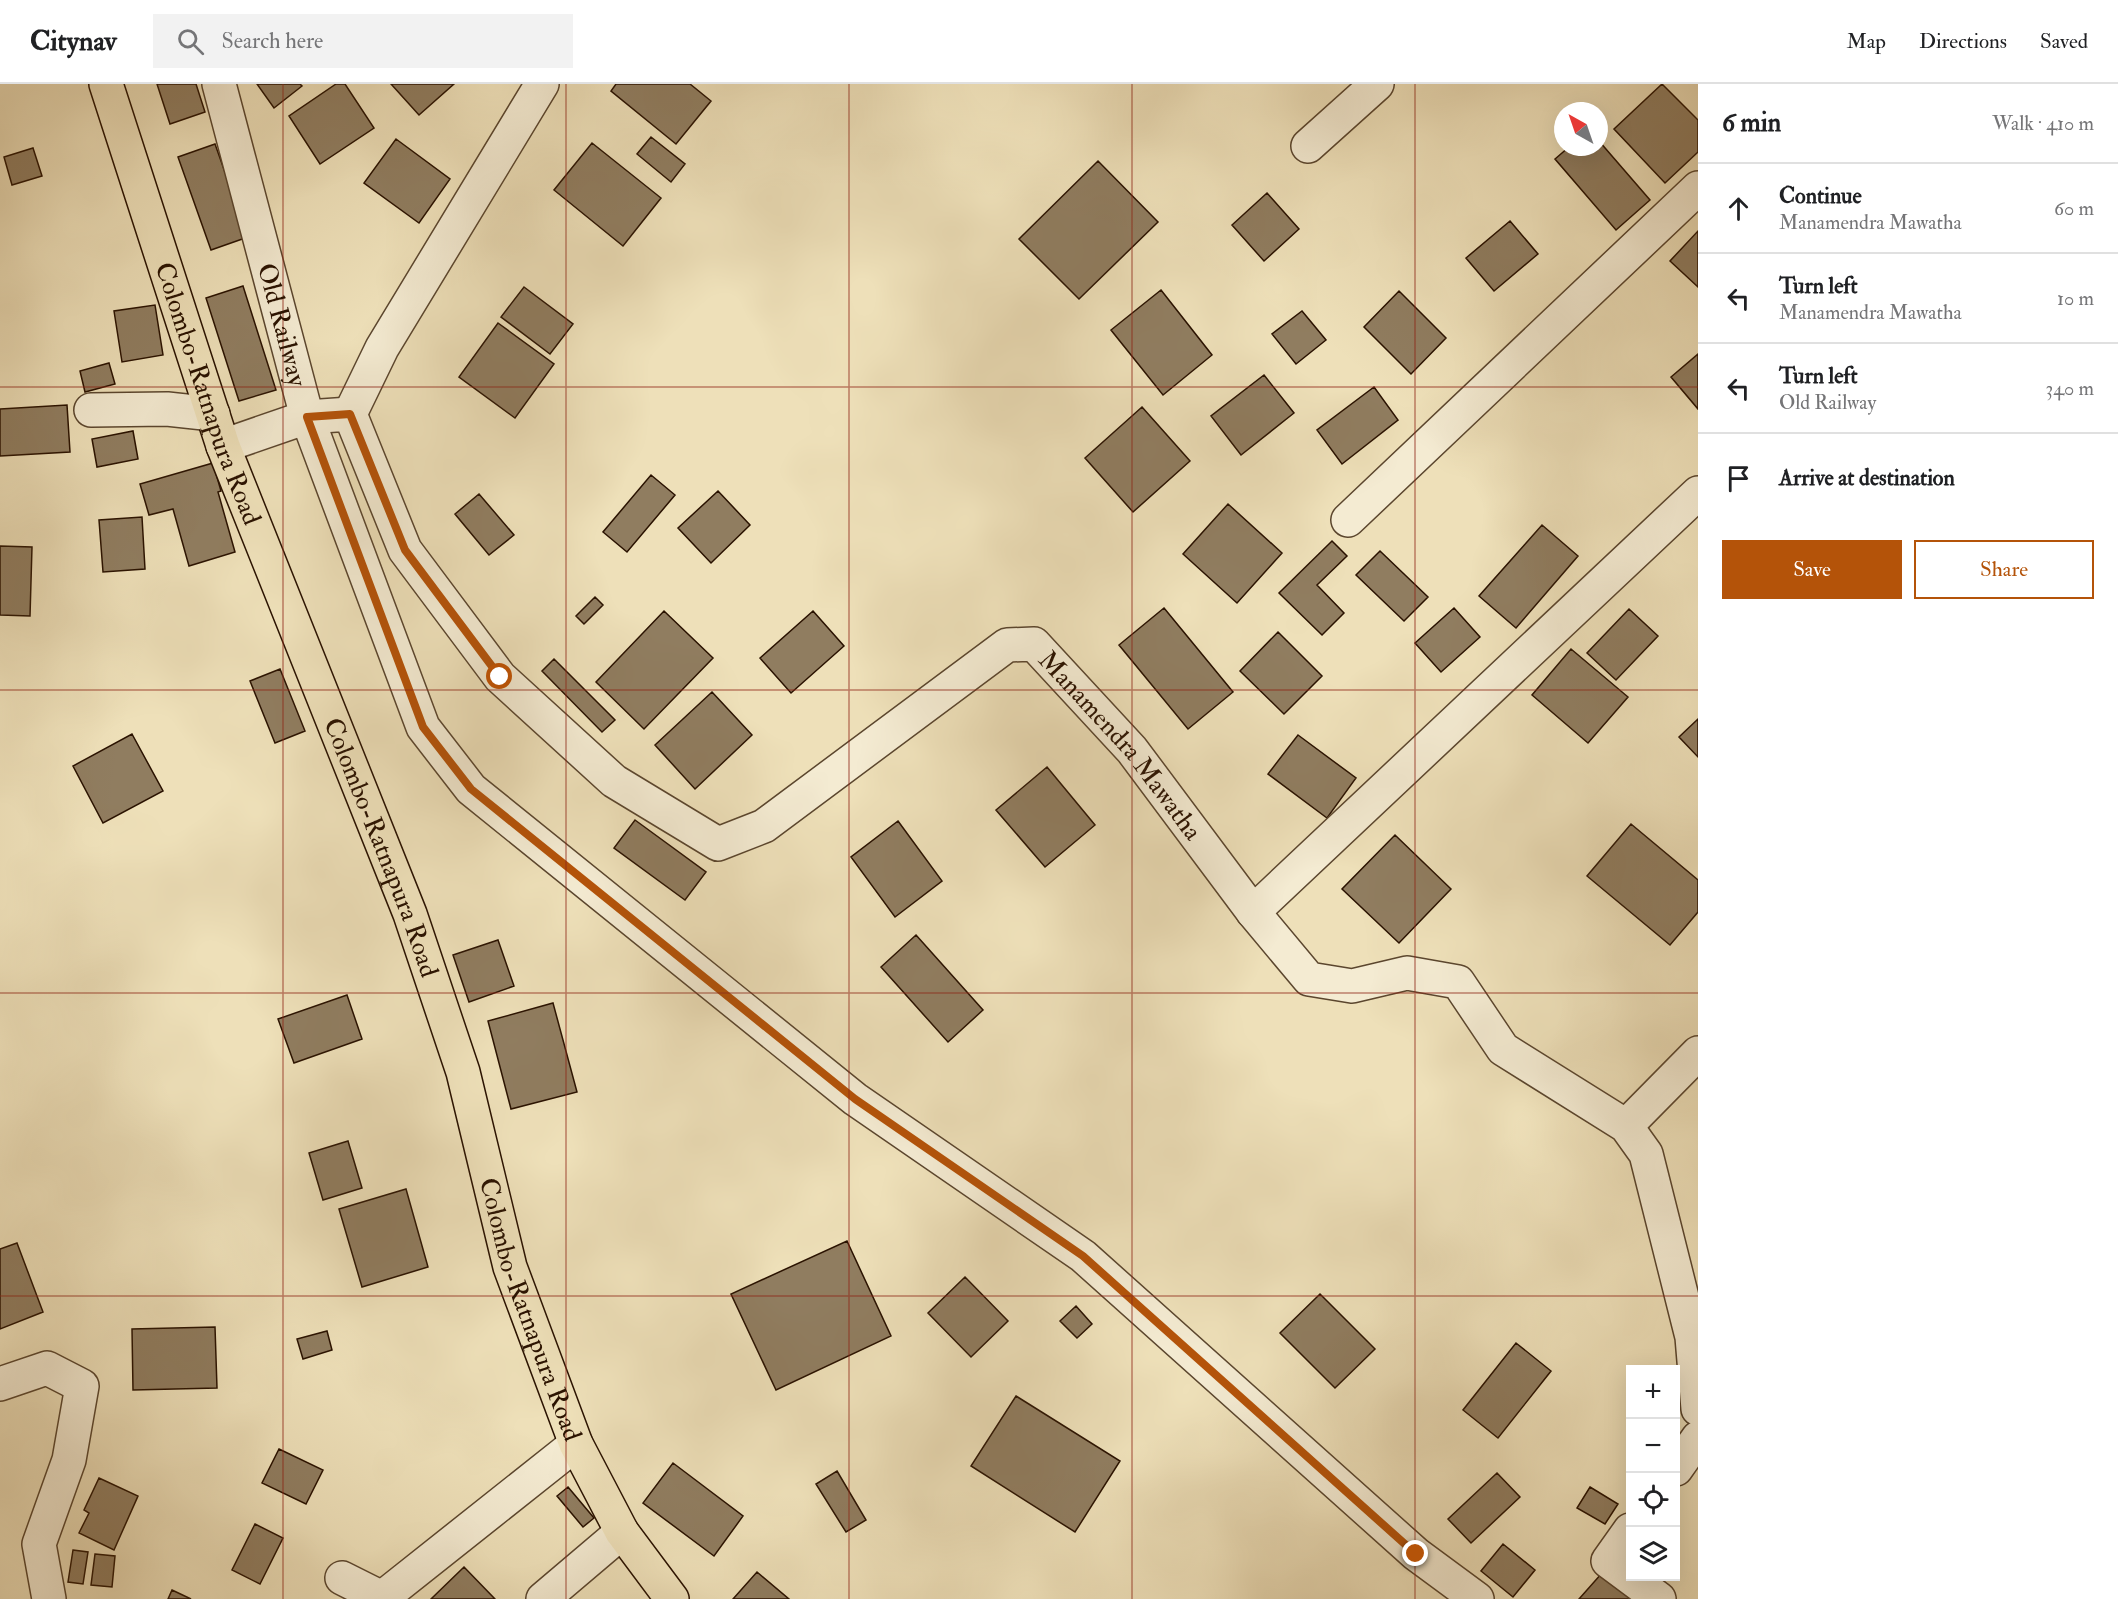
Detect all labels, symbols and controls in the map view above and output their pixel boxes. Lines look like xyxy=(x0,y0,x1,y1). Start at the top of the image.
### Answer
search box xyxy=(153,14,573,68)
text: Citynav xyxy=(30,24,117,59)
icon: search xyxy=(174,25,207,58)
text: Search here xyxy=(222,27,323,55)
text: Map xyxy=(1846,28,1886,55)
text: Directions xyxy=(1919,28,2007,55)
text: Saved xyxy=(2040,28,2088,55)
north arrow xyxy=(1554,102,1608,156)
text: 6 min xyxy=(1722,107,1781,139)
text: Walk · 410 m xyxy=(1992,111,2094,136)
text: Continue xyxy=(1779,182,1862,210)
icon: ahead xyxy=(1722,192,1755,225)
text: 60 m xyxy=(2054,196,2094,221)
text: Manamendra Mawatha xyxy=(1779,210,1962,235)
street label: Colombo-Ratnapura Road xyxy=(148,258,268,530)
street label: Old Railway xyxy=(250,260,313,391)
text: Turn left xyxy=(1779,272,1858,300)
icon: left xyxy=(1722,282,1755,315)
text: 10 m xyxy=(2057,286,2094,311)
text: Manamendra Mawatha xyxy=(1779,300,1962,325)
text: Turn left xyxy=(1779,362,1858,390)
icon: left xyxy=(1722,372,1755,405)
text: 340 m xyxy=(2046,376,2094,401)
text: Old Railway xyxy=(1779,390,1876,415)
icon: arrive xyxy=(1722,462,1755,495)
text: Arrive at destination xyxy=(1779,464,1955,492)
button: Save xyxy=(1722,540,1902,599)
button: Share xyxy=(1914,540,2094,599)
street label: Manamendra Mawatha xyxy=(1031,645,1209,847)
route start xyxy=(486,663,512,689)
street label: Colombo-Ratnapura Road xyxy=(316,713,445,982)
street label: Colombo-Ratnapura Road xyxy=(472,1175,588,1446)
map controls xyxy=(1626,1365,1680,1581)
button: + xyxy=(1626,1365,1680,1419)
button: − xyxy=(1626,1419,1680,1473)
button: locate xyxy=(1626,1473,1680,1527)
button: layers xyxy=(1626,1527,1680,1581)
route end xyxy=(1402,1540,1428,1566)

